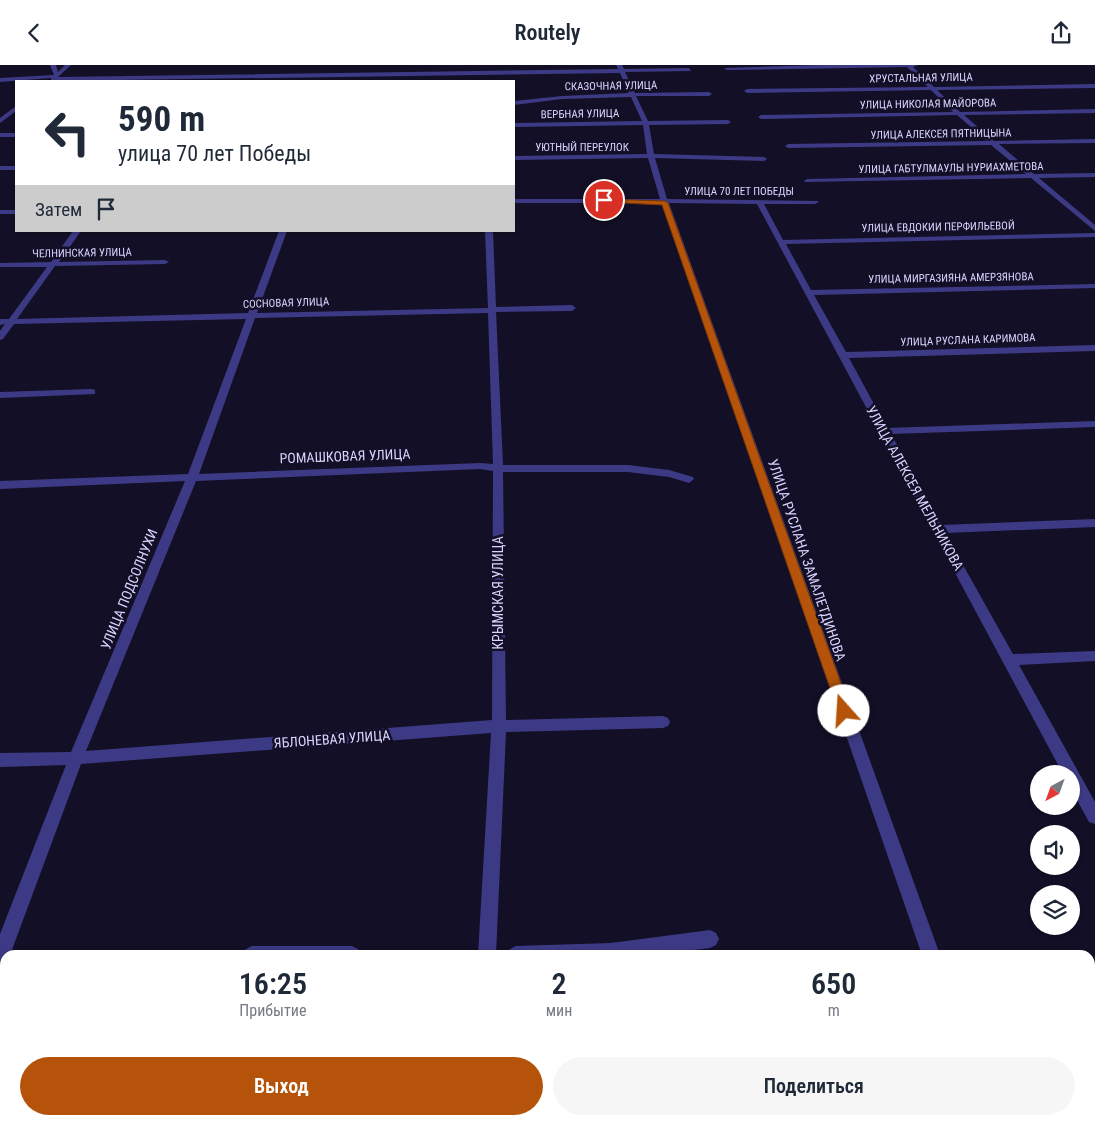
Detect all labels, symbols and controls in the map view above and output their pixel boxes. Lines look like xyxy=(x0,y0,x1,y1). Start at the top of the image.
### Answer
icon: back xyxy=(20,19,48,47)
icon: share xyxy=(1047,19,1075,47)
text: Routely xyxy=(514,20,581,45)
street label: ХРУСТАЛЬНАЯ УЛИЦА xyxy=(869,71,974,85)
street label: СКАЗОЧНАЯ УЛИЦА xyxy=(565,79,658,93)
street label: УЛИЦА НИКОЛАЯ МАЙОРОВА xyxy=(860,96,997,112)
text: 590 m xyxy=(118,99,205,140)
icon: left xyxy=(35,100,100,165)
street label: ВЕРБНАЯ УЛИЦА xyxy=(541,107,620,121)
street label: УЛИЦА АЛЕКСЕЯ ПЯТНИЦЫНА xyxy=(870,126,1012,142)
text: улица 70 лет Победы xyxy=(118,141,311,166)
street label: УЮТНЫЙ ПЕРЕУЛОК xyxy=(535,141,630,154)
street label: УЛИЦА ГАБТУЛМАУЛЫ НУРИАХМЕТОВА xyxy=(858,160,1044,176)
pin xyxy=(583,179,625,221)
street label: УЛИЦА 70 ЛЕТ ПОБЕДЫ xyxy=(684,185,794,198)
icon: arrive xyxy=(590,186,618,214)
icon: arrive xyxy=(92,195,120,223)
text: Затем xyxy=(35,198,82,221)
street label: УЛИЦА ЕВДОКИИ ПЕРФИЛЬЕВОЙ xyxy=(861,219,1015,235)
street label: ЧЕЛНИНСКАЯ УЛИЦА xyxy=(32,246,133,260)
street label: УЛИЦА МИРГАЗИЯНА АМЕРЗЯНОВА xyxy=(868,270,1035,286)
street label: СОСНОВАЯ УЛИЦА xyxy=(243,295,330,311)
street label: УЛИЦА РУСЛАНА КАРИМОВА xyxy=(900,331,1036,349)
street label: УЛИЦА АЛЕКСЕЯ МЕЛЬНИКОВА xyxy=(863,403,967,573)
street label: РОМАШКОВАЯ УЛИЦА xyxy=(279,446,411,466)
street label: УЛИЦА РУСЛАНА ЗАМАЛЕТДИНОВА xyxy=(765,457,849,663)
street label: УЛИЦА ПОДСОЛНУХИ xyxy=(98,526,160,652)
street label: КРЫМСКАЯ УЛИЦА xyxy=(490,536,506,650)
position arrow xyxy=(817,684,869,736)
street label: ЯБЛОНЕВАЯ УЛИЦА xyxy=(273,727,391,751)
north arrow xyxy=(1030,765,1080,815)
map controls xyxy=(1030,765,1080,935)
button: sound xyxy=(1030,825,1080,875)
button: layers xyxy=(1030,885,1080,935)
text: 16:25 xyxy=(239,966,307,1001)
text: 2 xyxy=(551,966,567,1001)
text: 650 xyxy=(811,966,856,1001)
text: Прибытие xyxy=(239,1001,306,1020)
text: мин xyxy=(546,1001,572,1020)
text: m xyxy=(828,1001,840,1020)
button: Выход xyxy=(20,1057,543,1115)
button: Поделиться xyxy=(553,1057,1075,1115)

